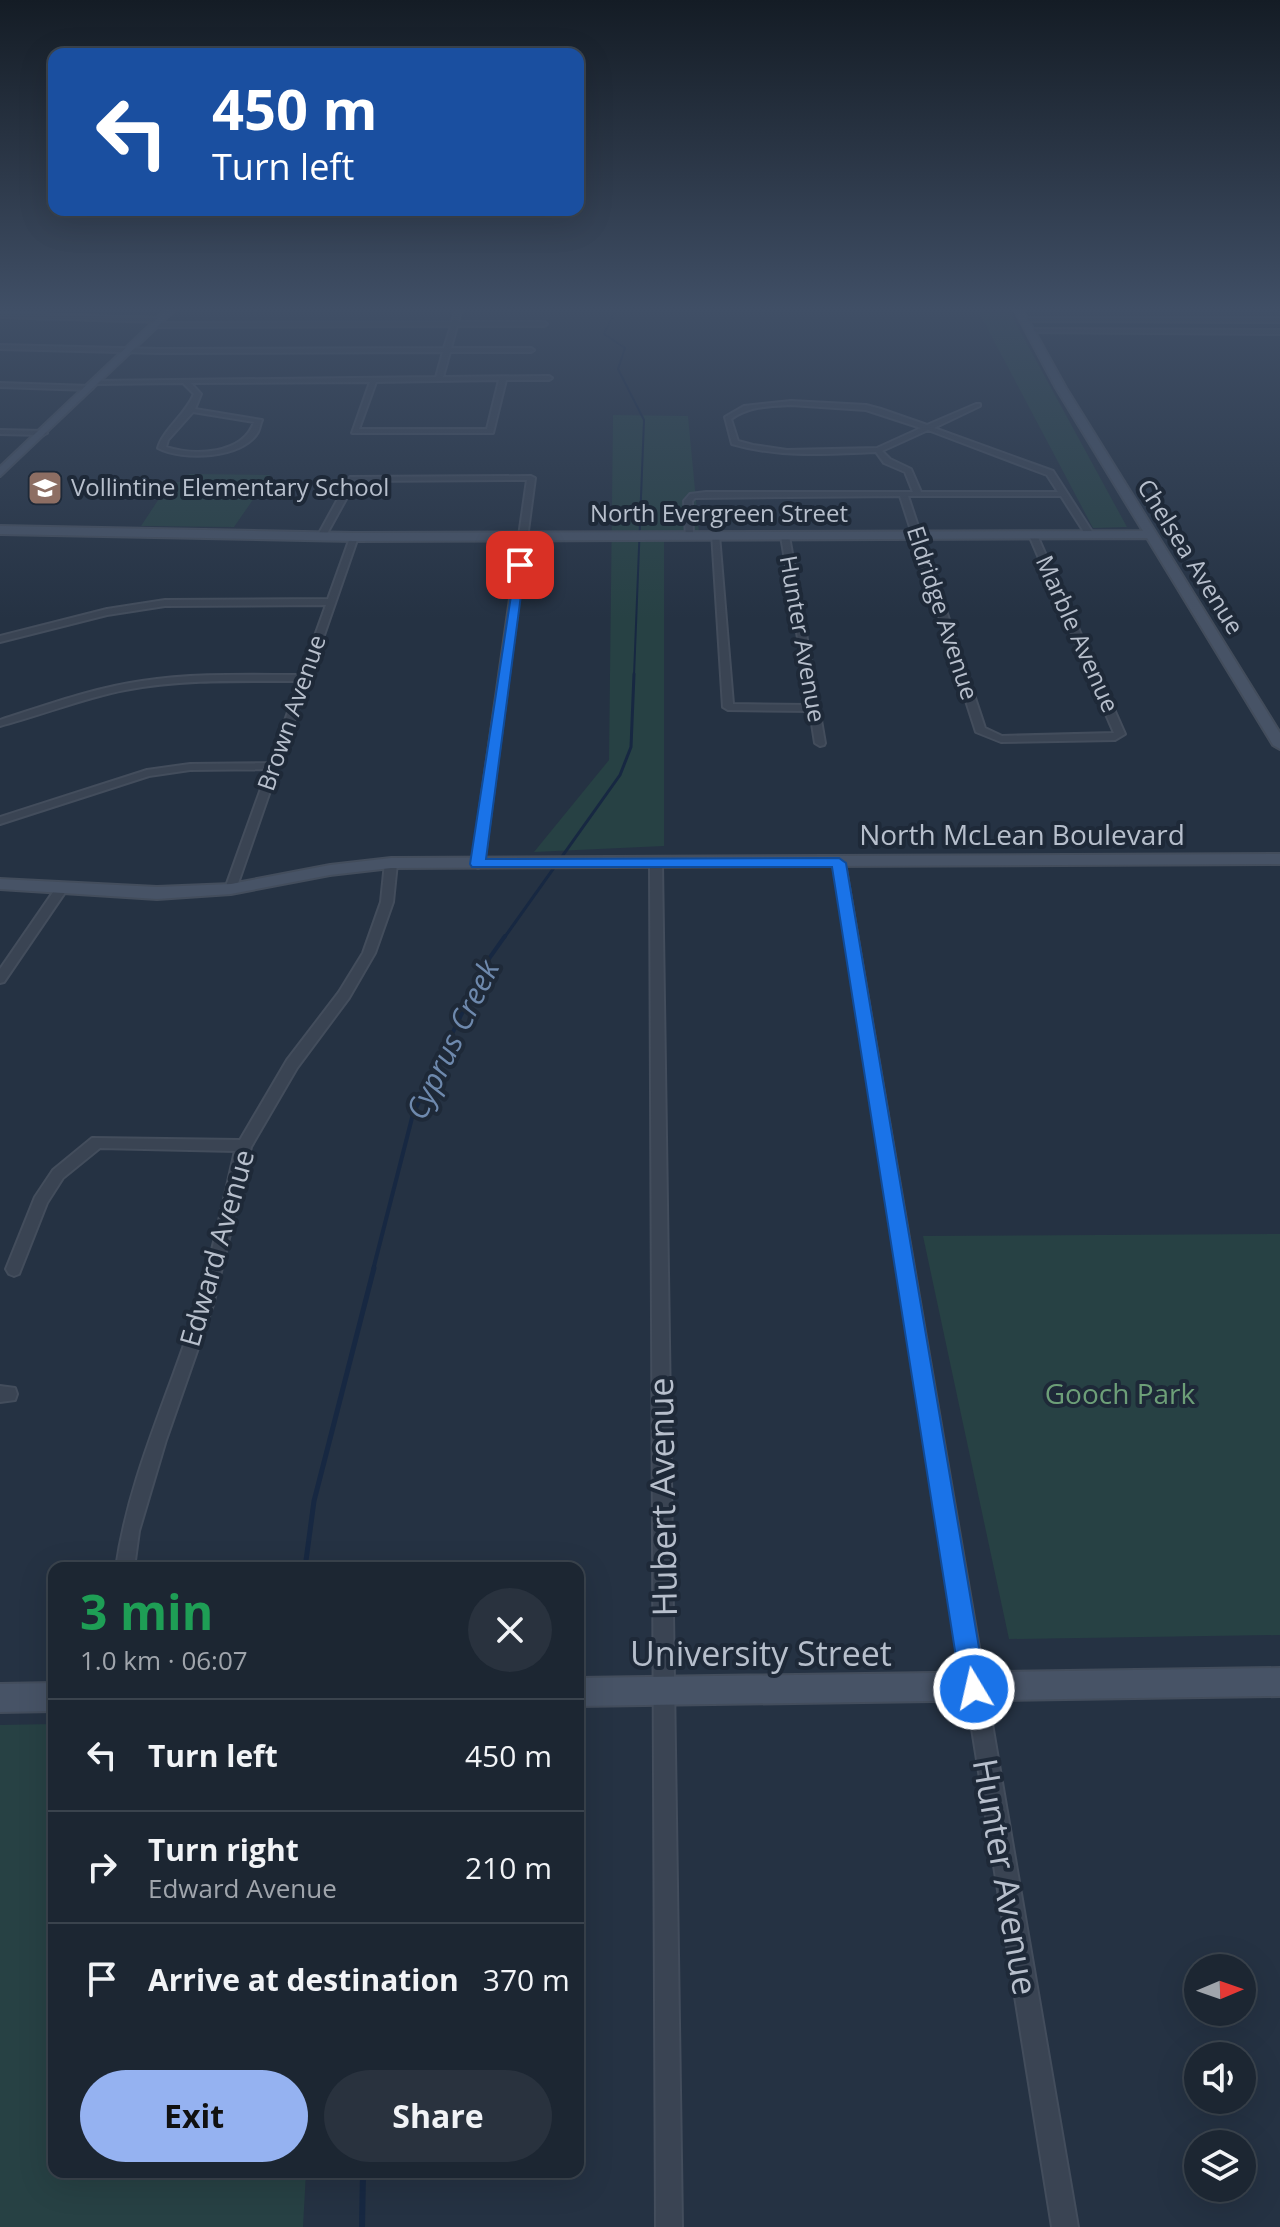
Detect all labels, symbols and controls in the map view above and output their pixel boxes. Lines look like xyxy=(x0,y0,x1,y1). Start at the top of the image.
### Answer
text: 450 m xyxy=(212,70,378,146)
icon: left xyxy=(80,80,184,184)
text: Turn left xyxy=(212,142,354,191)
school or university icon: Vollintine Elementary School xyxy=(26,469,64,507)
place label: Vollintine Elementary School xyxy=(71,470,389,503)
street label: Chelsea Avenue xyxy=(1130,472,1252,640)
street label: North Evergreen Street xyxy=(590,496,848,529)
street label: Eldridge Avenue xyxy=(900,521,987,704)
pin xyxy=(486,531,554,599)
icon: arrive xyxy=(498,543,542,587)
street label: Marble Avenue xyxy=(1029,550,1128,717)
street label: Hunter Avenue xyxy=(773,553,834,725)
street label: Brown Avenue xyxy=(248,630,333,795)
street label: North McLean Boulevard xyxy=(859,815,1185,853)
water label: Cyprus Creek xyxy=(395,952,509,1126)
street label: Edward Avenue xyxy=(170,1145,262,1351)
park label: Gooch Park xyxy=(1045,1374,1196,1412)
street label: Hubert Avenue xyxy=(637,1377,687,1617)
text: 3 min xyxy=(80,1579,213,1644)
button: close xyxy=(468,1588,552,1672)
street label: University Street xyxy=(630,1630,892,1676)
text: 1.0 km · 06:07 xyxy=(80,1642,248,1678)
position arrow xyxy=(932,1647,1016,1731)
icon: left xyxy=(80,1733,124,1777)
text: Turn left xyxy=(148,1735,278,1776)
text: 450 m xyxy=(465,1735,552,1776)
street label: Hunter Avenue xyxy=(963,1755,1049,1999)
text: Turn right xyxy=(148,1829,299,1870)
icon: right xyxy=(80,1845,124,1889)
text: 210 m xyxy=(465,1847,552,1888)
text: Edward Avenue xyxy=(148,1870,337,1906)
north arrow xyxy=(1184,1954,1256,2026)
map controls xyxy=(1184,1954,1256,2202)
icon: arrive xyxy=(80,1957,124,2001)
text: Arrive at destination xyxy=(148,1959,459,2000)
text: 370 m xyxy=(483,1959,570,2000)
button: sound xyxy=(1184,2042,1256,2114)
button: Exit xyxy=(80,2070,308,2162)
button: Share xyxy=(324,2070,552,2162)
button: layers xyxy=(1184,2130,1256,2202)

